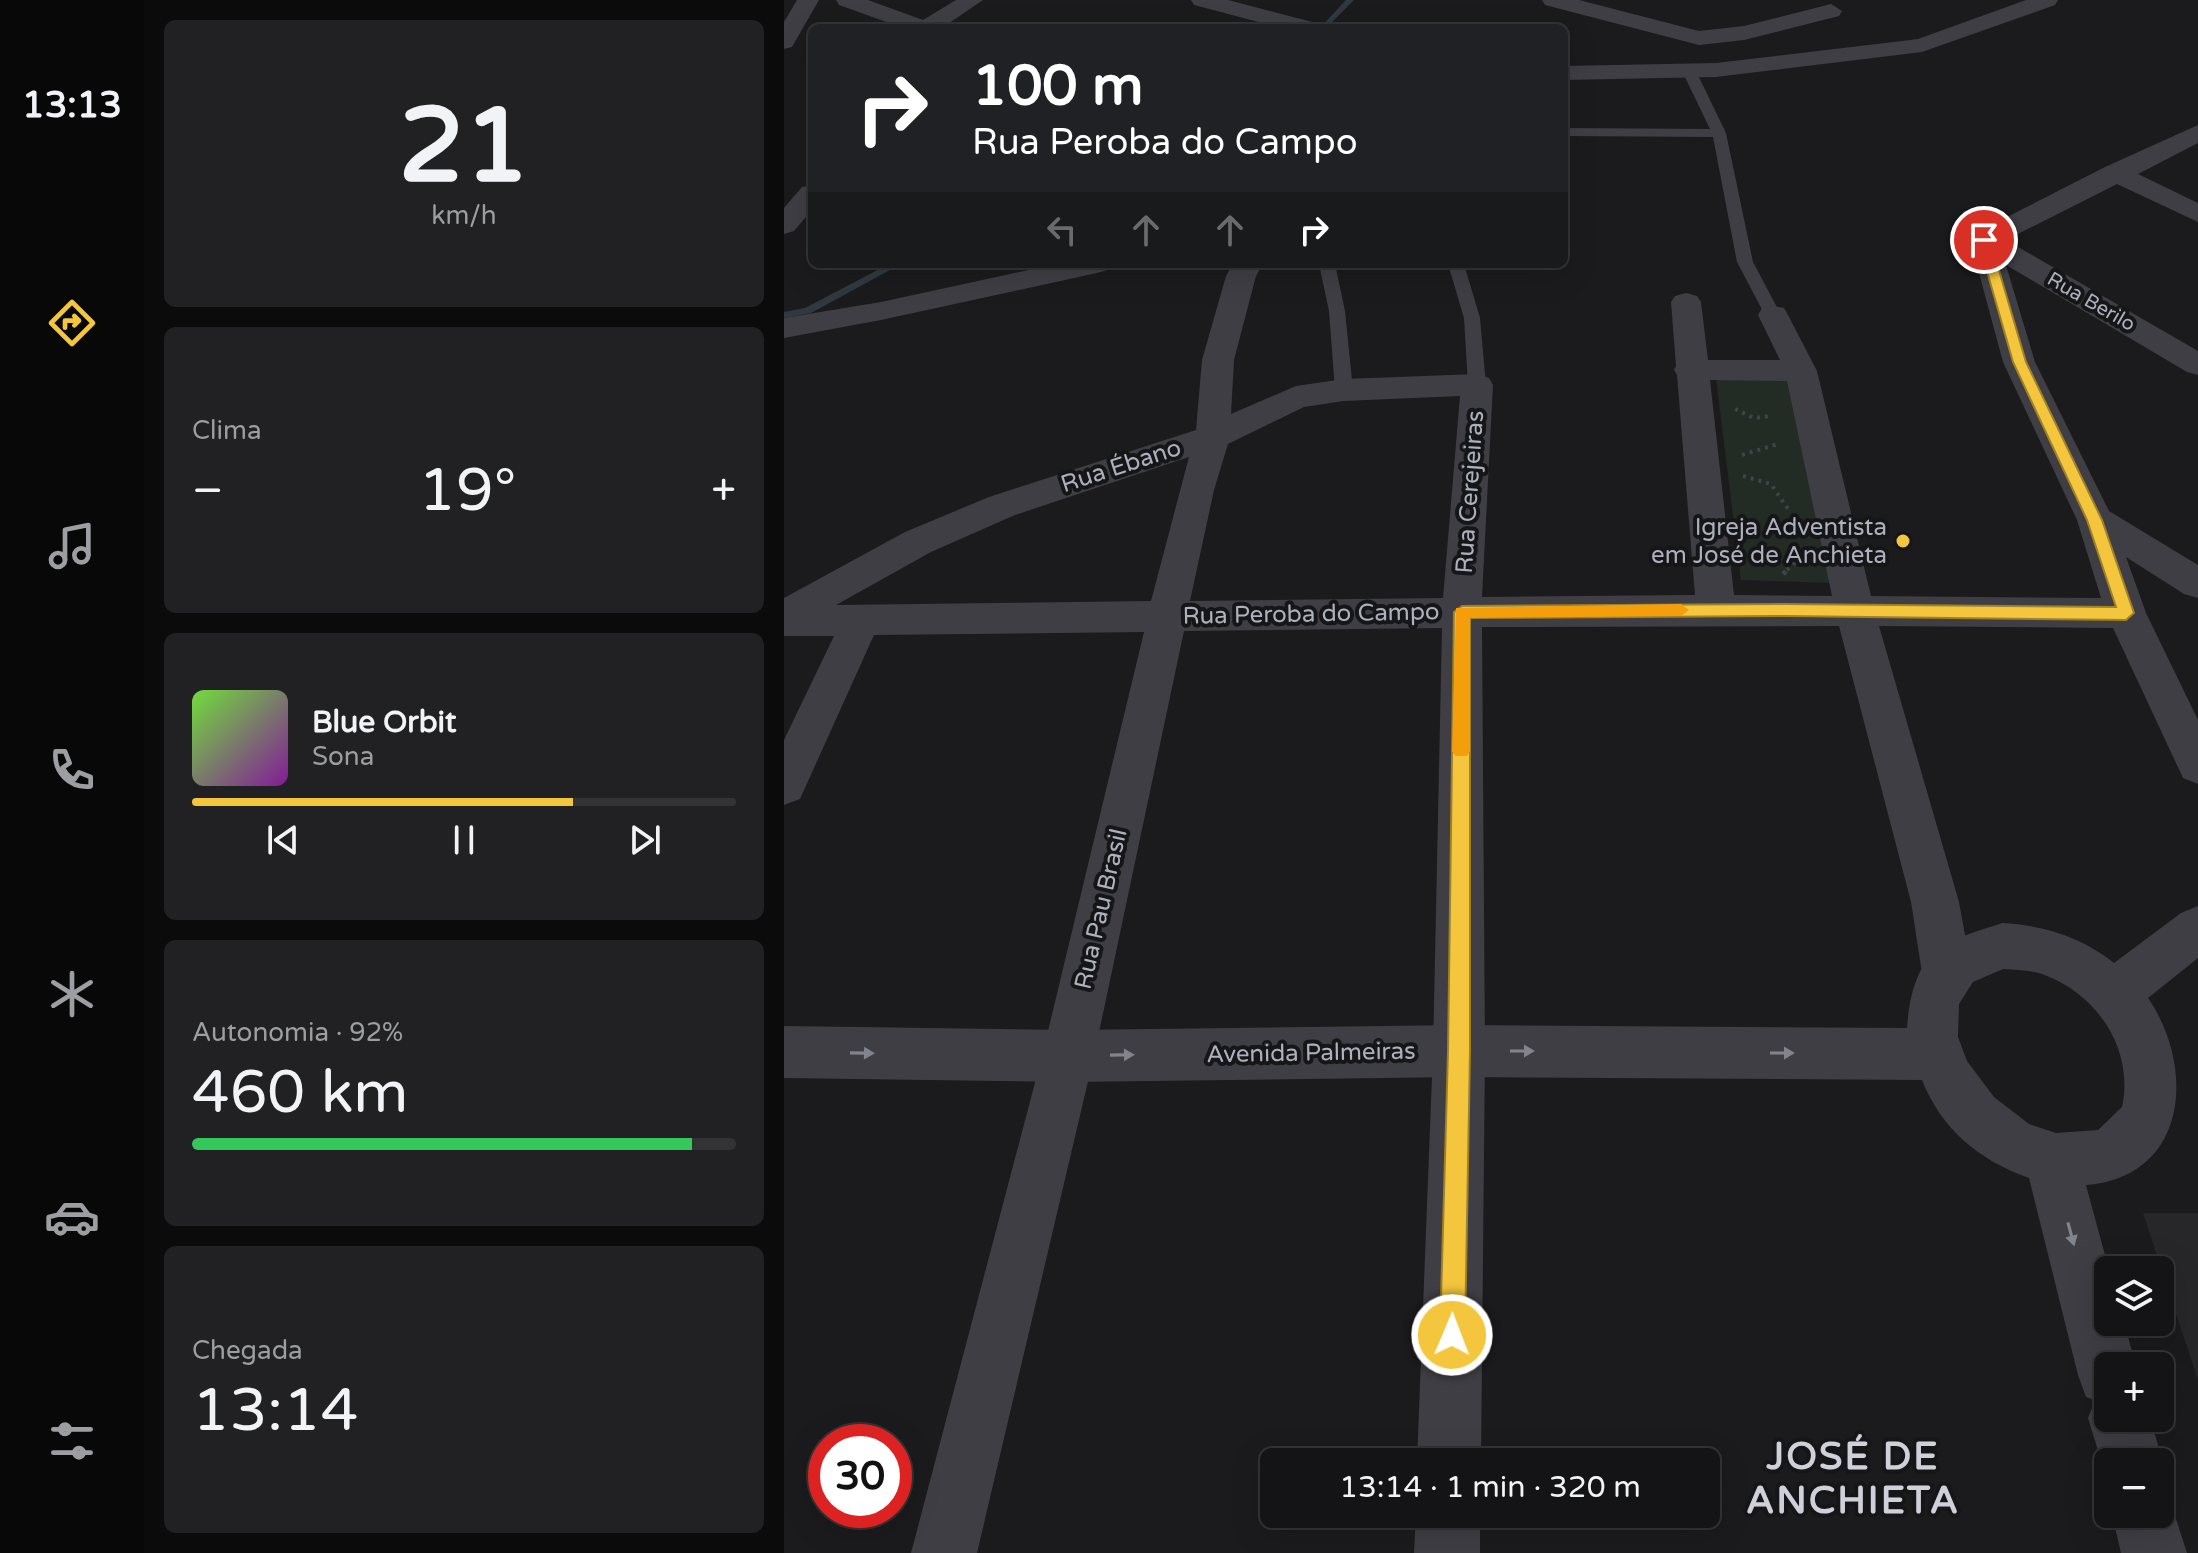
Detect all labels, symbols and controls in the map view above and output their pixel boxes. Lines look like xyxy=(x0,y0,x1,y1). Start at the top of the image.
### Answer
text: 100 m xyxy=(972,53,1143,120)
icon: right xyxy=(840,56,944,160)
text: 13:13 xyxy=(22,84,122,127)
text: 21 xyxy=(399,85,529,210)
text: Rua Peroba do Campo xyxy=(972,121,1358,164)
text: km/h xyxy=(431,200,497,231)
pin xyxy=(1950,206,2018,274)
icon: left xyxy=(1040,208,1084,252)
icon: ahead xyxy=(1124,208,1168,252)
icon: ahead xyxy=(1208,208,1252,252)
icon: right xyxy=(1292,208,1336,252)
icon: arrive xyxy=(1962,218,2006,262)
street label: Rua Berilo xyxy=(2043,267,2139,337)
icon: directions xyxy=(44,295,100,351)
street label: Rua Cerejeiras xyxy=(1450,409,1490,575)
text: Clima xyxy=(192,415,262,446)
street label: Rua Ébano xyxy=(1057,432,1185,499)
text: 19° xyxy=(418,455,516,527)
text: − xyxy=(192,465,223,518)
text: + xyxy=(711,465,736,518)
place label: Igreja Adventista em José de Anchieta xyxy=(1651,513,1887,570)
icon: music xyxy=(44,518,100,574)
marker: Igreja Adventista em José de Anchieta xyxy=(1894,532,1912,550)
street label: Rua Peroba do Campo xyxy=(1182,597,1440,631)
text: Blue Orbit xyxy=(312,704,457,741)
text: Sona xyxy=(312,741,374,772)
icon: phone xyxy=(44,742,100,798)
icon: previous xyxy=(261,818,305,862)
icon: pause xyxy=(442,818,486,862)
icon: next xyxy=(623,818,667,862)
street label: Rua Pau Brasil xyxy=(1068,826,1134,992)
icon: climate xyxy=(44,966,100,1022)
text: Autonomia · 92% xyxy=(192,1017,403,1048)
street label: Avenida Palmeiras xyxy=(1206,1037,1416,1069)
one-way arrow xyxy=(1510,1045,1535,1057)
one-way arrow xyxy=(850,1047,875,1059)
one-way arrow xyxy=(1770,1047,1795,1059)
one-way arrow xyxy=(1110,1049,1135,1061)
text: 460 km xyxy=(192,1057,408,1129)
icon: car xyxy=(44,1189,100,1245)
one-way arrow xyxy=(2065,1221,2077,1246)
map controls xyxy=(2094,1256,2174,1528)
button: layers xyxy=(2094,1256,2174,1336)
position arrow xyxy=(1410,1293,1494,1377)
text: Chegada xyxy=(192,1335,303,1366)
button: + xyxy=(2094,1352,2174,1432)
text: 13:14 xyxy=(192,1375,358,1447)
icon: filters xyxy=(44,1413,100,1469)
speed limit sign: 30 xyxy=(808,1424,912,1528)
district label: JOSÉ DE ANCHIETA xyxy=(1746,1433,1960,1524)
button: − xyxy=(2094,1448,2174,1528)
text: 13:14 · 1 min · 320 m xyxy=(1339,1469,1641,1506)

